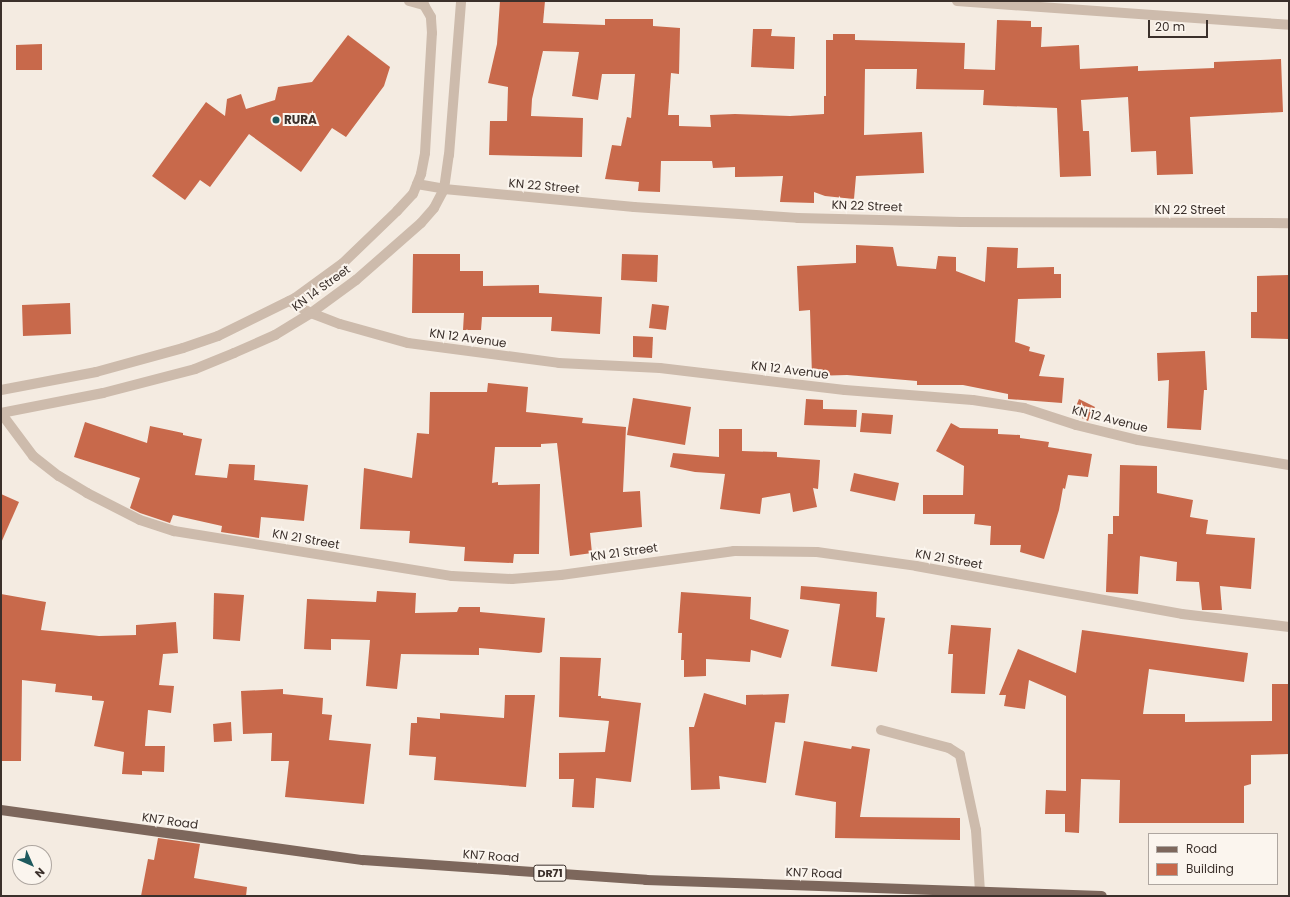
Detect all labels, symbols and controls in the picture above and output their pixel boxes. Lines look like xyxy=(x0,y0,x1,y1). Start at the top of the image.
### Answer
scale bar xyxy=(1150,12,1210,38)
text: 20 m xyxy=(1155,18,1185,35)
place label: RURA xyxy=(284,113,317,127)
marker: RURA xyxy=(271,115,281,125)
street label: KN 22 Street xyxy=(508,176,580,196)
street label: KN 22 Street xyxy=(831,198,903,214)
street label: KN 22 Street xyxy=(1155,203,1225,217)
street label: KN 14 Street xyxy=(289,262,353,314)
street label: KN 12 Avenue xyxy=(428,325,508,351)
street label: KN 12 Avenue xyxy=(750,358,830,382)
street label: KN 12 Avenue xyxy=(1070,403,1150,435)
street label: KN 21 Street xyxy=(271,526,341,552)
street label: KN 21 Street xyxy=(589,540,659,564)
street label: KN 21 Street xyxy=(914,546,984,572)
street label: KN7 Road xyxy=(141,810,199,832)
legend xyxy=(1148,833,1278,885)
text: Road xyxy=(1186,840,1217,857)
north arrow xyxy=(12,845,52,885)
street label: KN7 Road xyxy=(462,847,520,865)
text: Building xyxy=(1186,860,1234,877)
text: N xyxy=(31,864,48,881)
road number: DR71 xyxy=(533,864,567,882)
street label: KN7 Road xyxy=(785,865,843,881)

